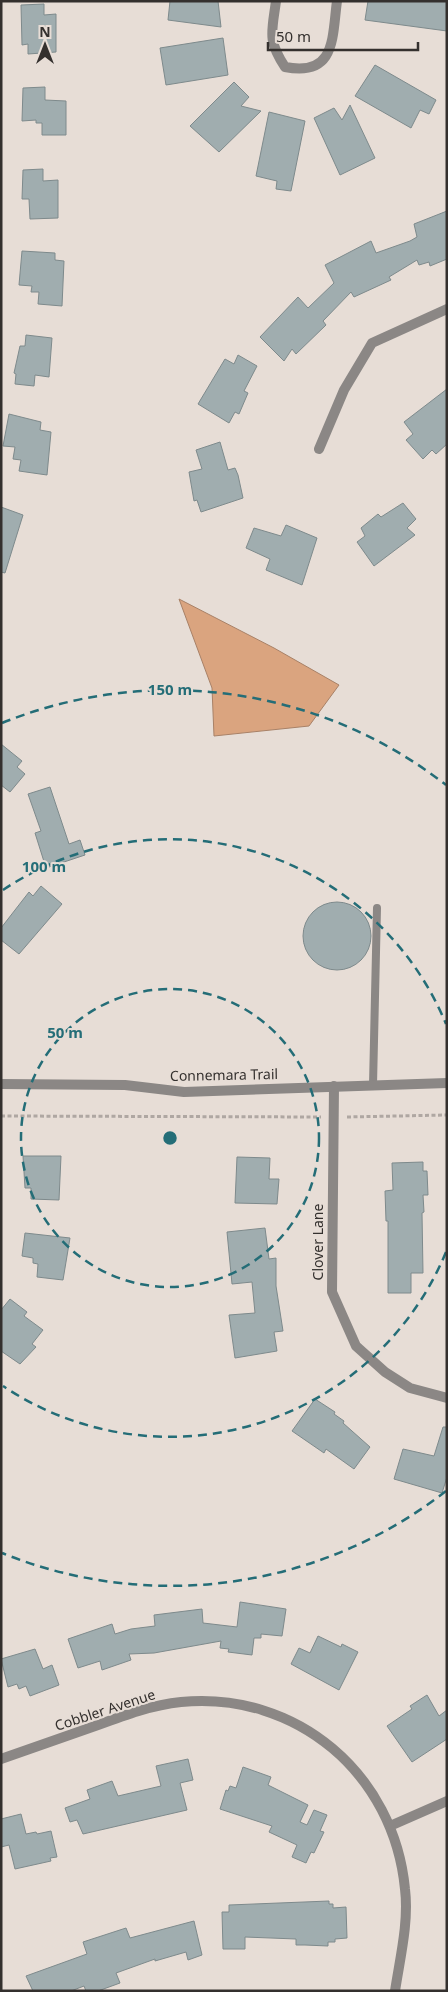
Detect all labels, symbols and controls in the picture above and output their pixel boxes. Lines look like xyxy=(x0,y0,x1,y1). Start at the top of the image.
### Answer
north arrow xyxy=(20,20,70,70)
scale bar xyxy=(268,20,418,52)
text: N xyxy=(39,22,51,41)
text: 50 m xyxy=(276,26,311,46)
text: 150 m xyxy=(148,679,192,699)
text: 100 m xyxy=(22,856,66,876)
text: 50 m xyxy=(47,1022,83,1042)
street label: Connemara Trail xyxy=(170,1064,278,1085)
centre of rings xyxy=(161,1129,179,1147)
street label: Clover Lane xyxy=(308,1203,327,1280)
street label: Cobbler Avenue xyxy=(52,1684,158,1735)

